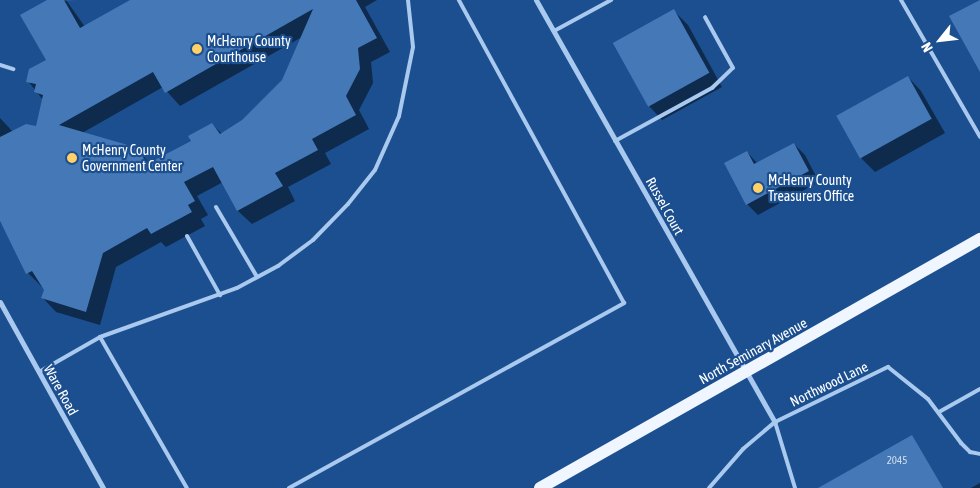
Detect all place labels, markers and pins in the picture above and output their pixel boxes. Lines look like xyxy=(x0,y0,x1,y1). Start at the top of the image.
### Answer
place label: McHenry County Courthouse xyxy=(207,33,291,65)
marker: McHenry County Courthouse xyxy=(191,43,203,55)
place label: McHenry County Government Center xyxy=(82,142,182,174)
marker: McHenry County Government Center xyxy=(66,152,78,164)
place label: McHenry County Treasurers Office xyxy=(768,172,854,204)
marker: McHenry County Treasurers Office xyxy=(752,182,764,194)

